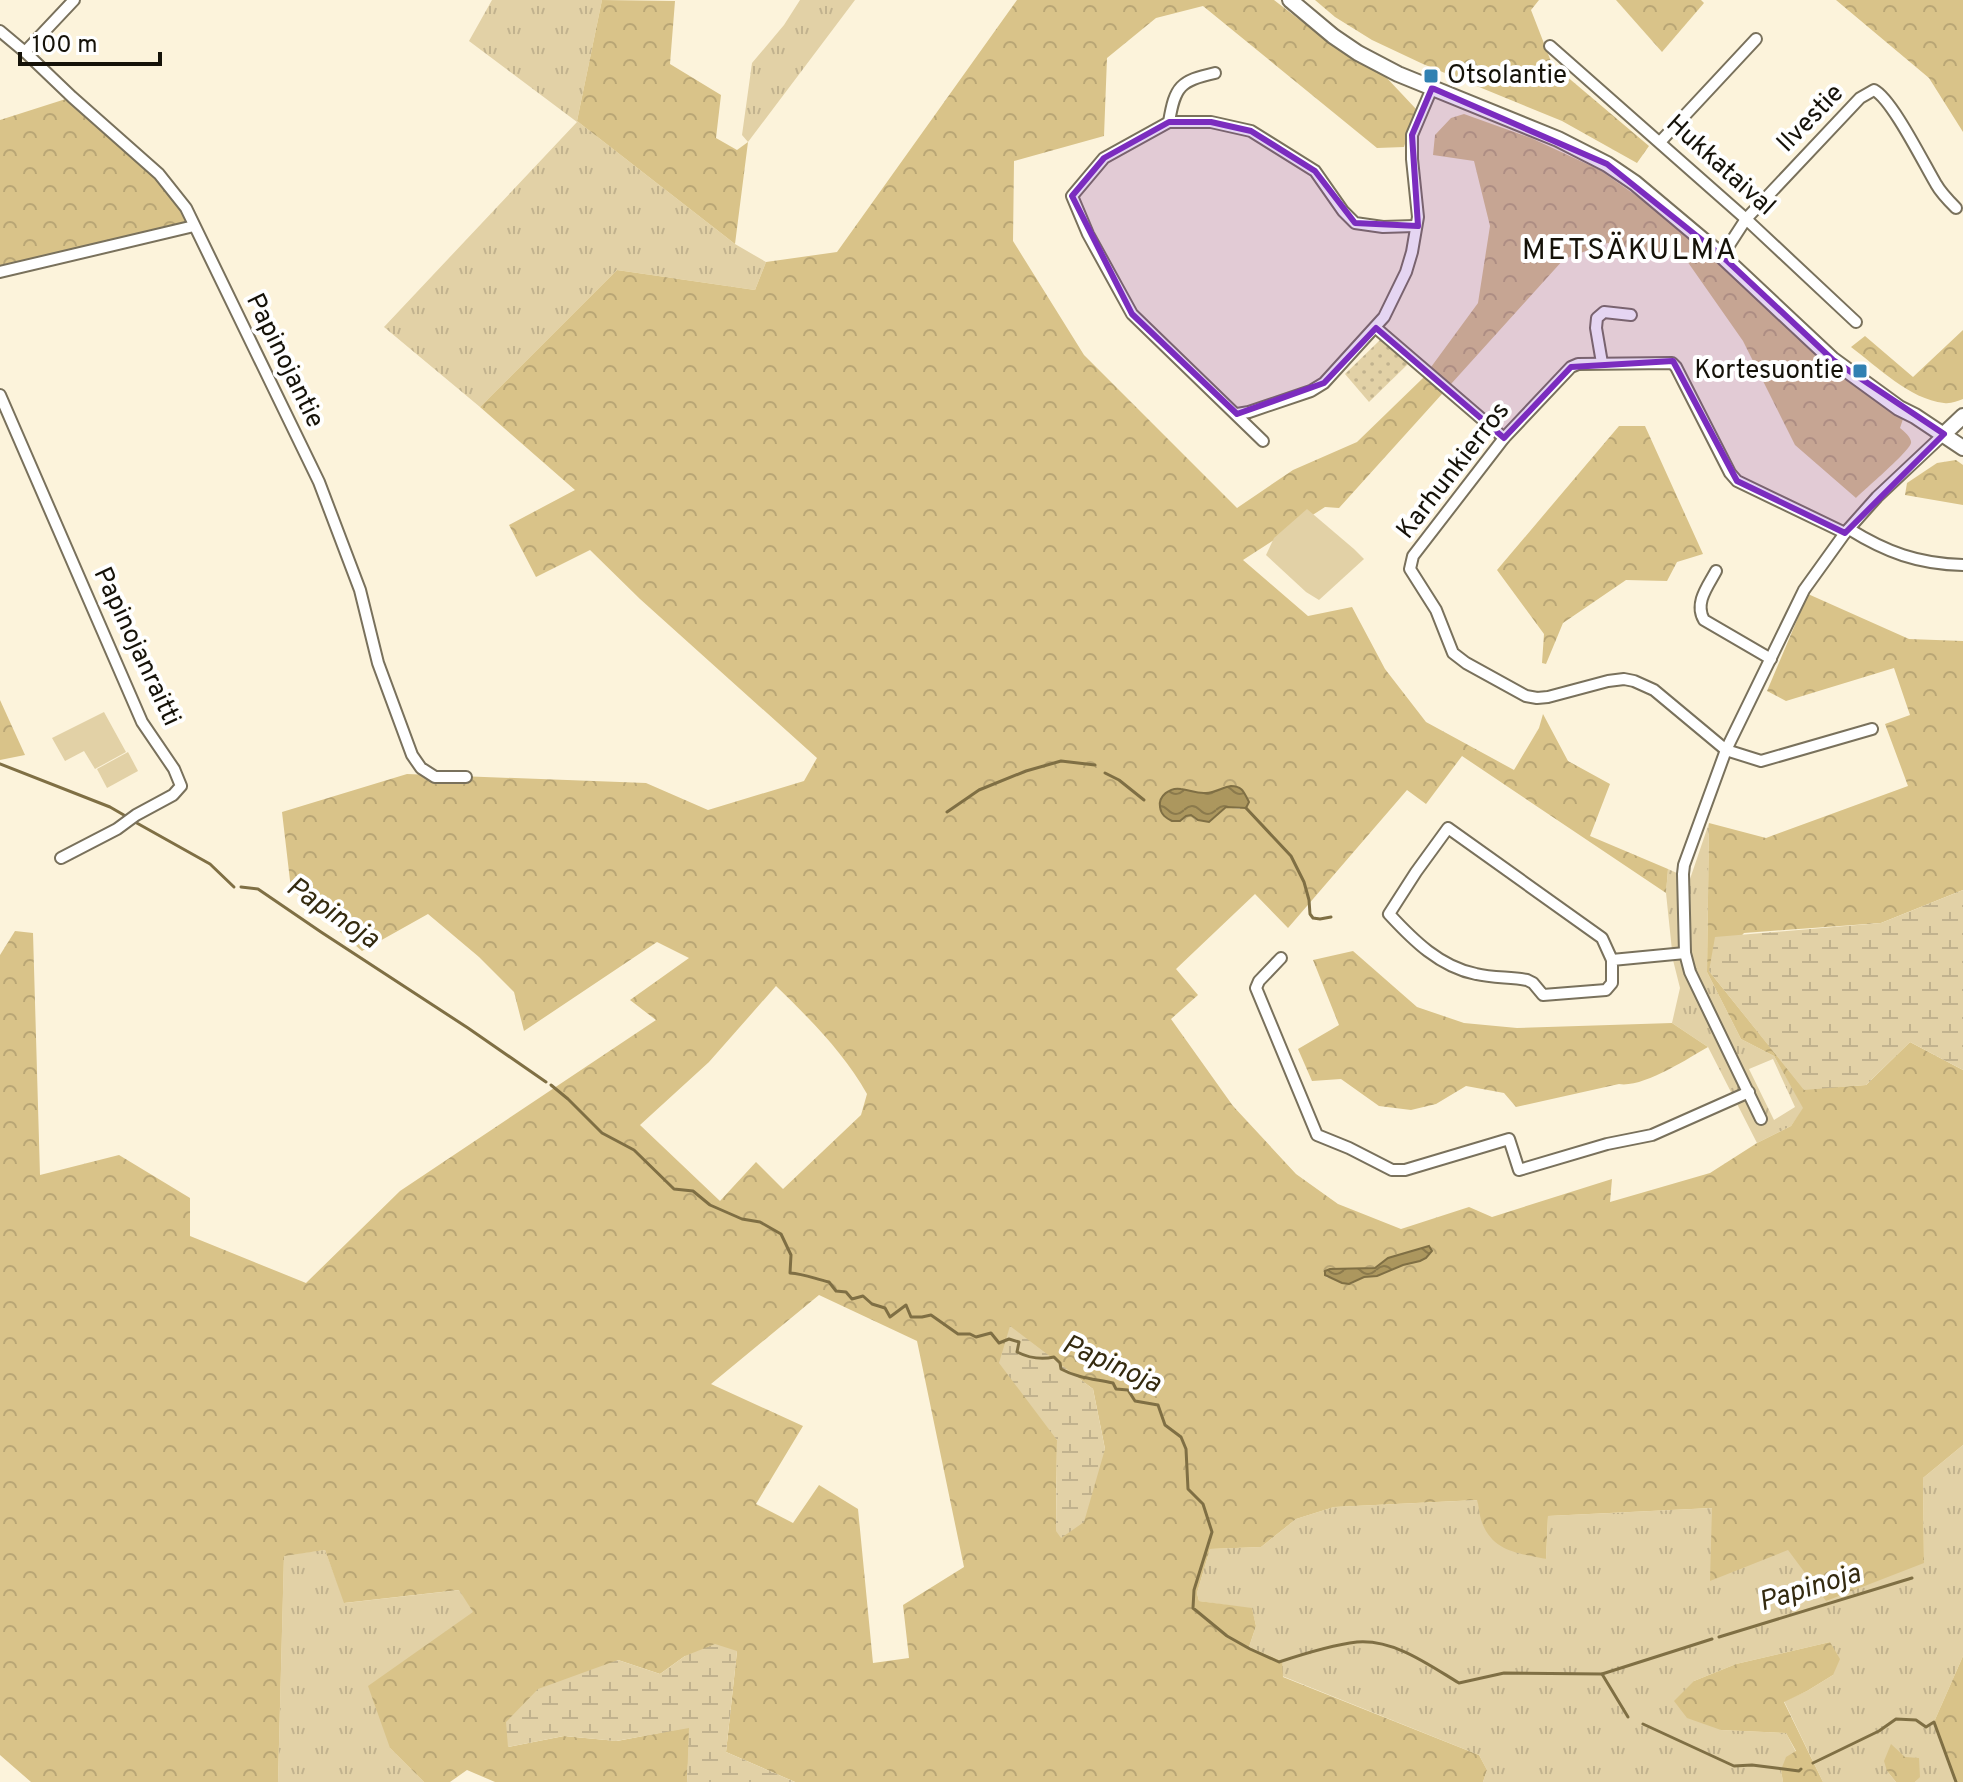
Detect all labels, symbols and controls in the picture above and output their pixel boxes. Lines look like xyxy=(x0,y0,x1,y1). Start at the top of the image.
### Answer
scale bar xyxy=(20,16,160,66)
text: 100 m xyxy=(32,31,98,61)
place label: Otsolantie xyxy=(1447,60,1567,93)
marker: Otsolantie xyxy=(1422,67,1440,85)
street label: Ilvestie xyxy=(1770,78,1852,160)
street label: Hukkataival xyxy=(1658,108,1782,224)
district label: METSÄKULMA xyxy=(1522,231,1738,270)
street label: Papinojantie xyxy=(237,288,331,434)
place label: Kortesuontie xyxy=(1694,355,1844,388)
marker: Kortesuontie xyxy=(1851,362,1869,380)
street label: Karhunkierros xyxy=(1390,396,1518,546)
street label: Papinojanraitti xyxy=(85,562,187,732)
water label: Papinoja xyxy=(279,870,386,958)
water label: Papinoja xyxy=(1056,1327,1167,1403)
water label: Papinoja xyxy=(1755,1556,1866,1622)

